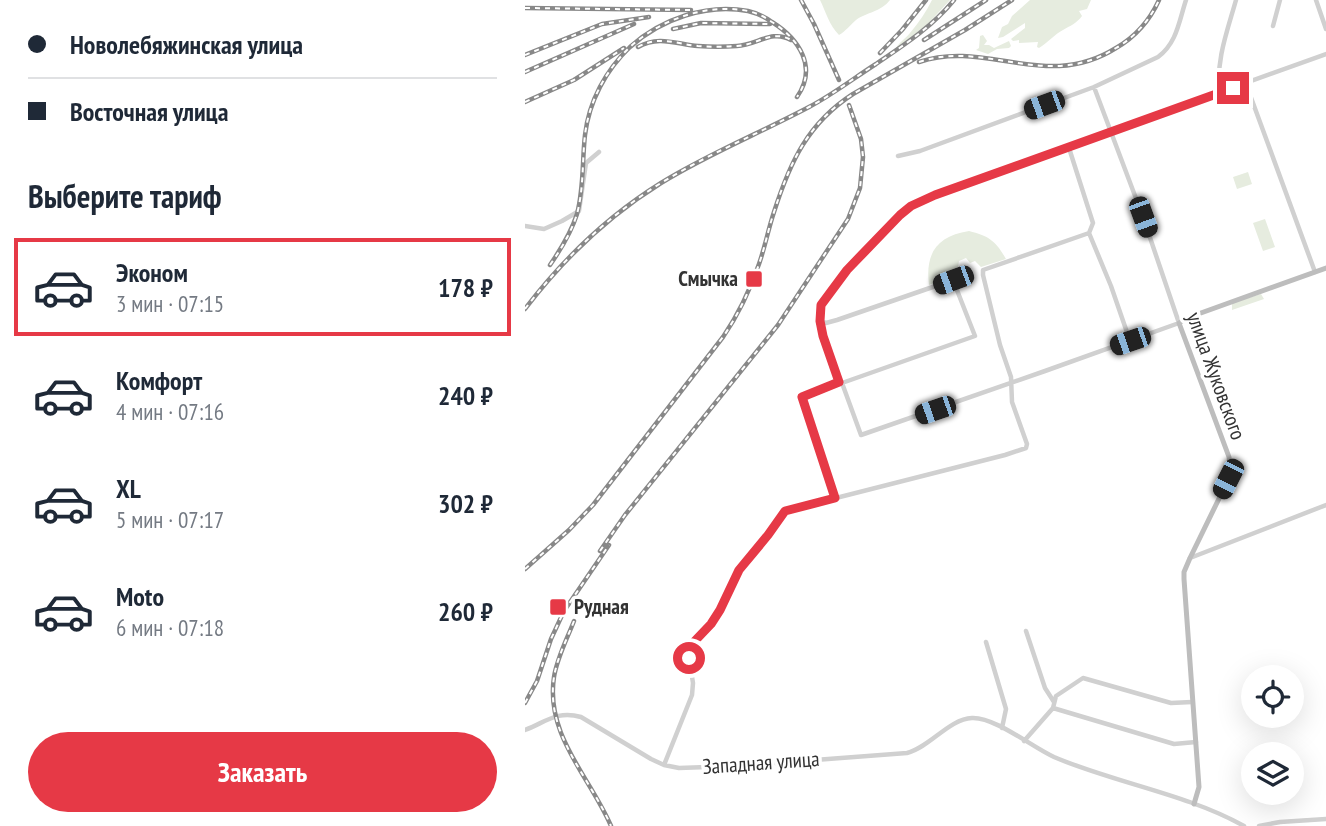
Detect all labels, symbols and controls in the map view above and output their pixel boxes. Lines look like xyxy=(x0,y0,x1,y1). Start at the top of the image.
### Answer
text: Новолебяжинская улица xyxy=(70,28,303,61)
route end xyxy=(1217,72,1249,104)
car xyxy=(1021,88,1068,122)
text: Восточная улица xyxy=(70,95,228,128)
text: Выберите тариф xyxy=(28,175,222,217)
car xyxy=(1126,194,1161,240)
icon: car xyxy=(32,256,95,319)
text: Эконом xyxy=(116,256,188,289)
car xyxy=(930,263,977,297)
place label: Смычка xyxy=(678,265,738,292)
marker: Смычка xyxy=(744,269,764,289)
text: 178 ₽ xyxy=(438,271,493,304)
text: 3 мин · 07:15 xyxy=(116,289,224,318)
street label: улица Жуковского xyxy=(1181,308,1252,443)
car xyxy=(1107,324,1154,358)
icon: car xyxy=(32,364,95,427)
text: Комфорт xyxy=(116,364,202,397)
text: 240 ₽ xyxy=(438,379,493,412)
car xyxy=(912,393,959,427)
text: 4 мин · 07:16 xyxy=(116,397,224,426)
car xyxy=(1210,456,1247,502)
icon: car xyxy=(32,472,95,535)
text: XL xyxy=(116,472,141,505)
text: 302 ₽ xyxy=(438,487,493,520)
text: 5 мин · 07:17 xyxy=(116,505,224,534)
icon: car xyxy=(32,580,95,643)
text: Moto xyxy=(116,580,164,613)
place label: Рудная xyxy=(574,593,629,620)
text: 260 ₽ xyxy=(438,595,493,628)
marker: Рудная xyxy=(548,597,568,617)
text: 6 мин · 07:18 xyxy=(116,613,224,642)
route start xyxy=(673,642,705,674)
map controls xyxy=(1241,665,1304,805)
button: locate xyxy=(1241,665,1304,728)
button: Заказать xyxy=(28,732,497,812)
button: layers xyxy=(1241,742,1304,805)
street label: Западная улица xyxy=(702,745,820,780)

